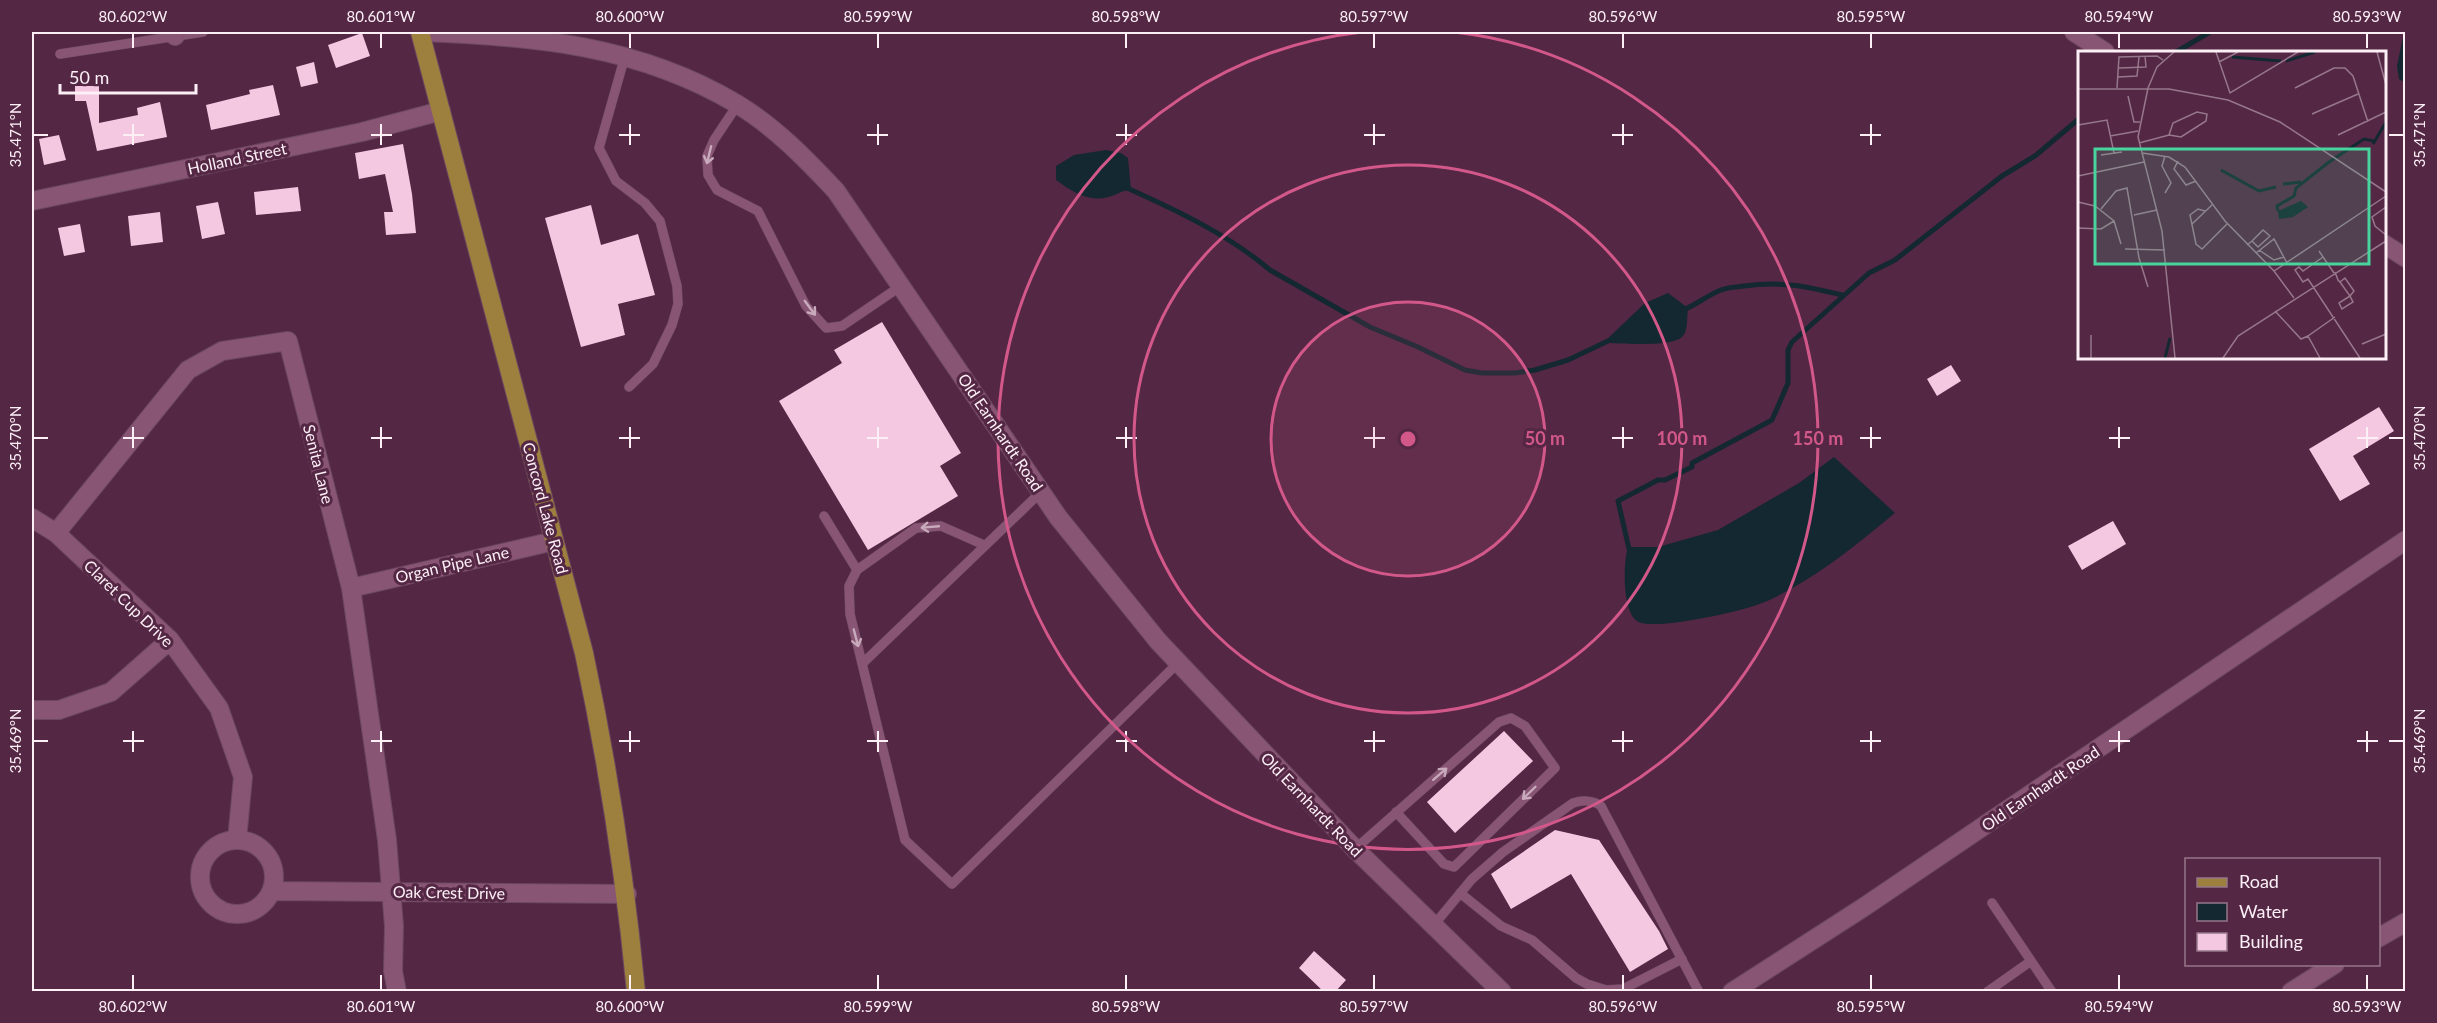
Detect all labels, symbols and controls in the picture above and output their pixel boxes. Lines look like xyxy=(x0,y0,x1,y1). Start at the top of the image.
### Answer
text: 80.602°W xyxy=(99,7,168,25)
text: 80.601°W xyxy=(347,7,416,25)
text: 80.600°W xyxy=(596,7,665,25)
text: 80.599°W xyxy=(844,7,913,25)
text: 80.598°W xyxy=(1092,7,1161,25)
text: 80.597°W xyxy=(1340,7,1409,25)
text: 80.596°W xyxy=(1589,7,1658,25)
text: 80.595°W xyxy=(1837,7,1906,25)
text: 80.594°W xyxy=(2085,7,2154,25)
text: 80.593°W xyxy=(2333,7,2402,25)
inset map xyxy=(2078,51,2386,358)
scale bar xyxy=(60,57,196,95)
text: 50 m xyxy=(69,66,109,88)
text: 35.471°N xyxy=(6,103,24,167)
text: 35.471°N xyxy=(2410,103,2428,167)
street label: Holland Street xyxy=(186,138,288,178)
one-way arrow xyxy=(703,145,714,164)
one-way arrow xyxy=(803,300,816,316)
street label: Old Earnhardt Road xyxy=(955,369,1047,495)
text: 35.470°N xyxy=(6,406,24,470)
text: 35.470°N xyxy=(2410,406,2428,470)
street label: Senita Lane xyxy=(300,422,338,506)
text: 50 m xyxy=(1525,427,1565,449)
text: 100 m xyxy=(1657,427,1707,449)
text: 150 m xyxy=(1793,427,1843,449)
centre of rings xyxy=(1398,429,1418,449)
street label: Concord Lake Road xyxy=(519,440,573,576)
one-way arrow xyxy=(921,522,940,533)
street label: Organ Pipe Lane xyxy=(393,542,511,586)
street label: Claret Cup Drive xyxy=(80,556,178,650)
one-way arrow xyxy=(851,629,863,648)
text: 35.469°N xyxy=(6,709,24,773)
text: 35.469°N xyxy=(2410,709,2428,773)
street label: Old Earnhardt Road xyxy=(1977,742,2103,834)
street label: Old Earnhardt Road xyxy=(1257,748,1367,860)
one-way arrow xyxy=(1432,767,1447,781)
one-way arrow xyxy=(1522,786,1537,801)
legend xyxy=(2185,858,2380,966)
text: Road xyxy=(2239,870,2279,892)
street label: Oak Crest Drive xyxy=(393,882,505,902)
text: Water xyxy=(2239,900,2288,922)
text: Building xyxy=(2239,930,2303,952)
text: 80.602°W xyxy=(99,997,168,1015)
text: 80.601°W xyxy=(347,997,416,1015)
text: 80.600°W xyxy=(596,997,665,1015)
text: 80.599°W xyxy=(844,997,913,1015)
text: 80.598°W xyxy=(1092,997,1161,1015)
text: 80.597°W xyxy=(1340,997,1409,1015)
text: 80.596°W xyxy=(1589,997,1658,1015)
text: 80.595°W xyxy=(1837,997,1906,1015)
text: 80.594°W xyxy=(2085,997,2154,1015)
text: 80.593°W xyxy=(2333,997,2402,1015)

